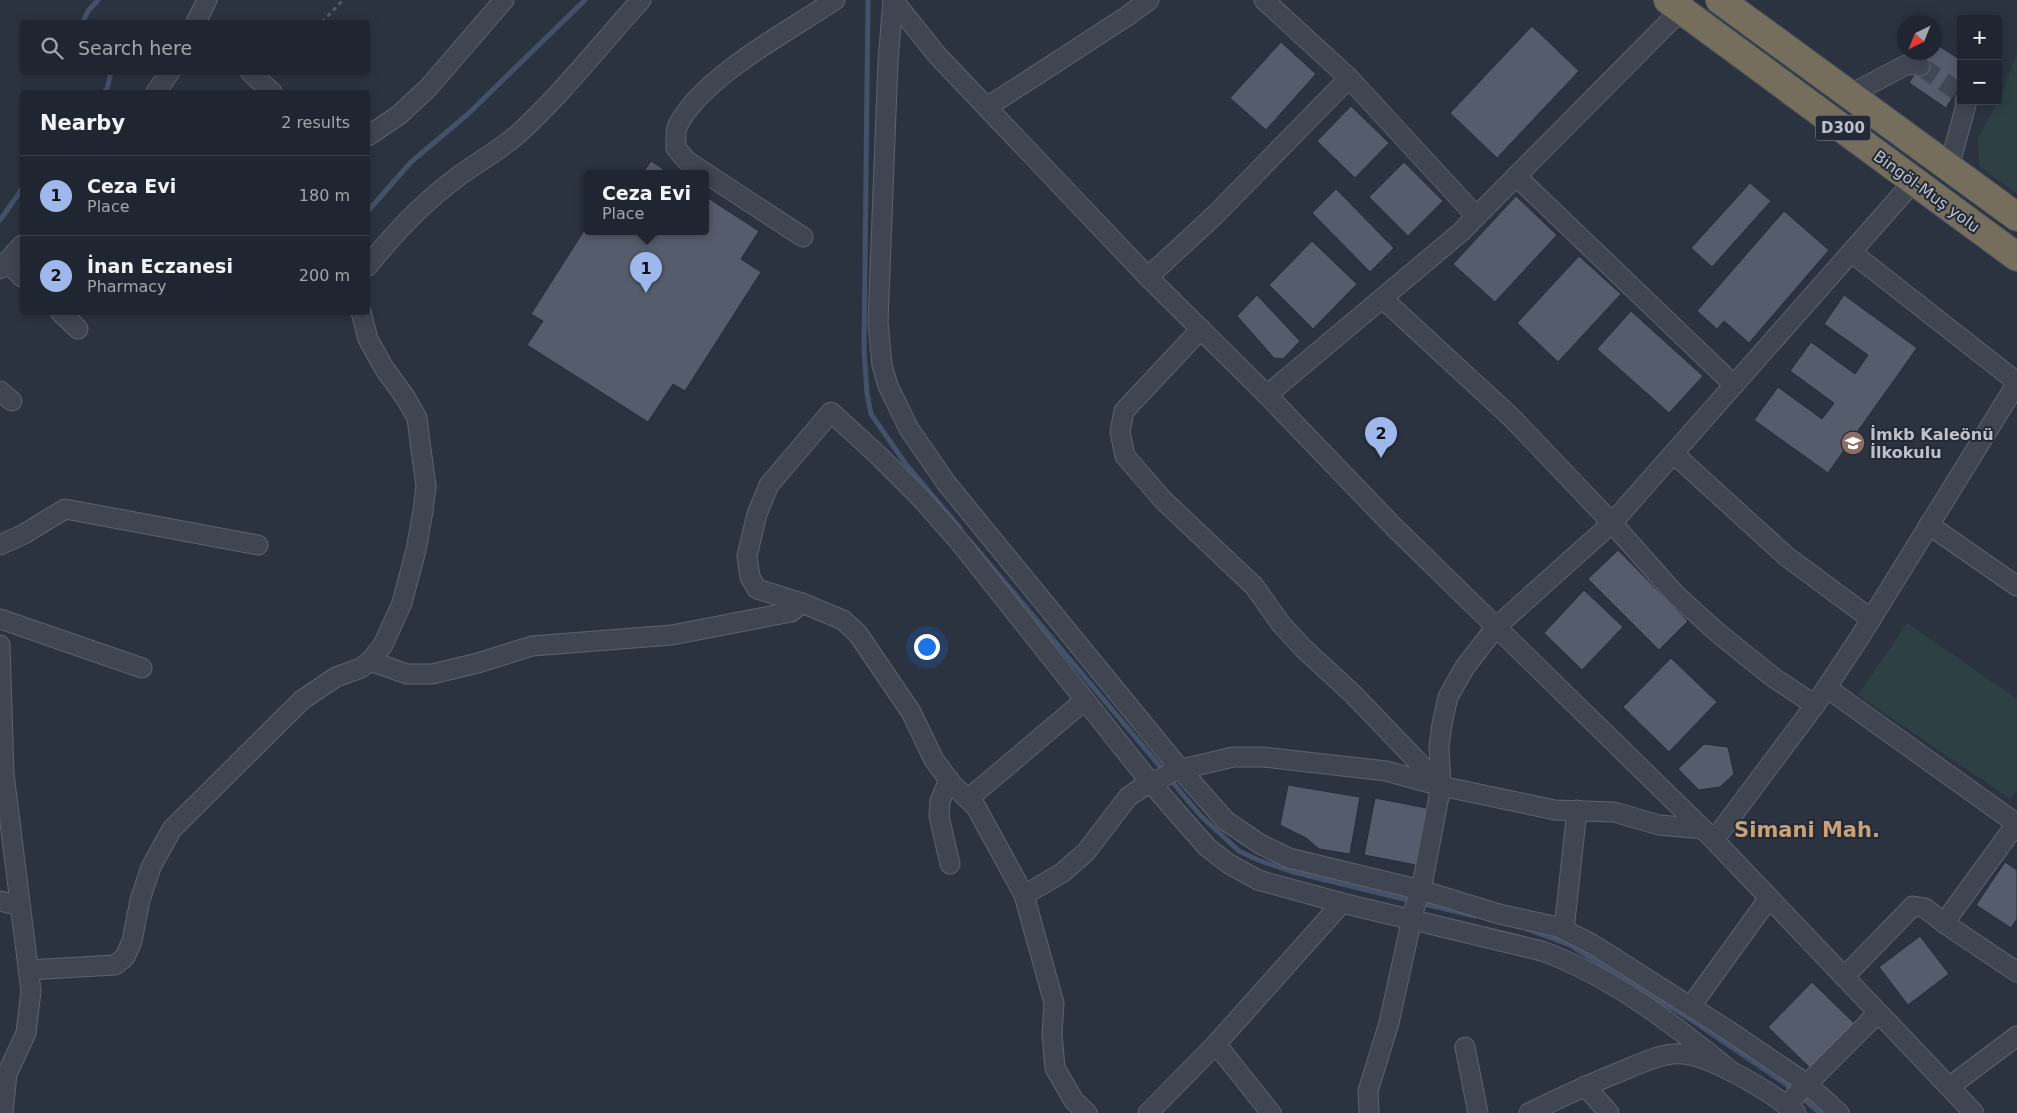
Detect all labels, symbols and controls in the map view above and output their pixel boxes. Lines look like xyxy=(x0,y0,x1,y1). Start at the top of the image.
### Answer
north arrow xyxy=(1897,15,1942,60)
map controls xyxy=(1957,15,2002,105)
button: + xyxy=(1957,15,2002,60)
search box xyxy=(20,20,370,75)
icon: search xyxy=(38,34,66,62)
text: Search here xyxy=(78,37,192,59)
button: − xyxy=(1957,60,2002,105)
text: Nearby xyxy=(40,111,125,135)
text: 2 results xyxy=(281,113,350,132)
road number: D300 xyxy=(1816,116,1870,140)
street label: Bingöl-Muş yolu xyxy=(1870,146,1984,236)
popup xyxy=(584,170,709,235)
text: Ceza Evi xyxy=(87,175,176,197)
text: Ceza Evi xyxy=(602,182,691,204)
text: 1 xyxy=(50,186,62,205)
text: 180 m xyxy=(299,186,350,205)
text: Place xyxy=(87,197,130,216)
text: Place xyxy=(602,204,644,223)
pin: 1 xyxy=(630,252,662,293)
text: İnan Eczanesi xyxy=(87,255,233,277)
text: 2 xyxy=(50,266,62,285)
text: 200 m xyxy=(299,266,350,285)
text: Pharmacy xyxy=(87,277,167,296)
pin: 2 xyxy=(1365,417,1397,458)
place label: İmkb Kaleönü İlkokulu xyxy=(1870,425,1994,462)
school or university icon: İmkb Kaleönü İlkokulu xyxy=(1840,430,1866,456)
your location xyxy=(914,634,940,660)
district label: Simani Mah. xyxy=(1734,818,1880,842)

